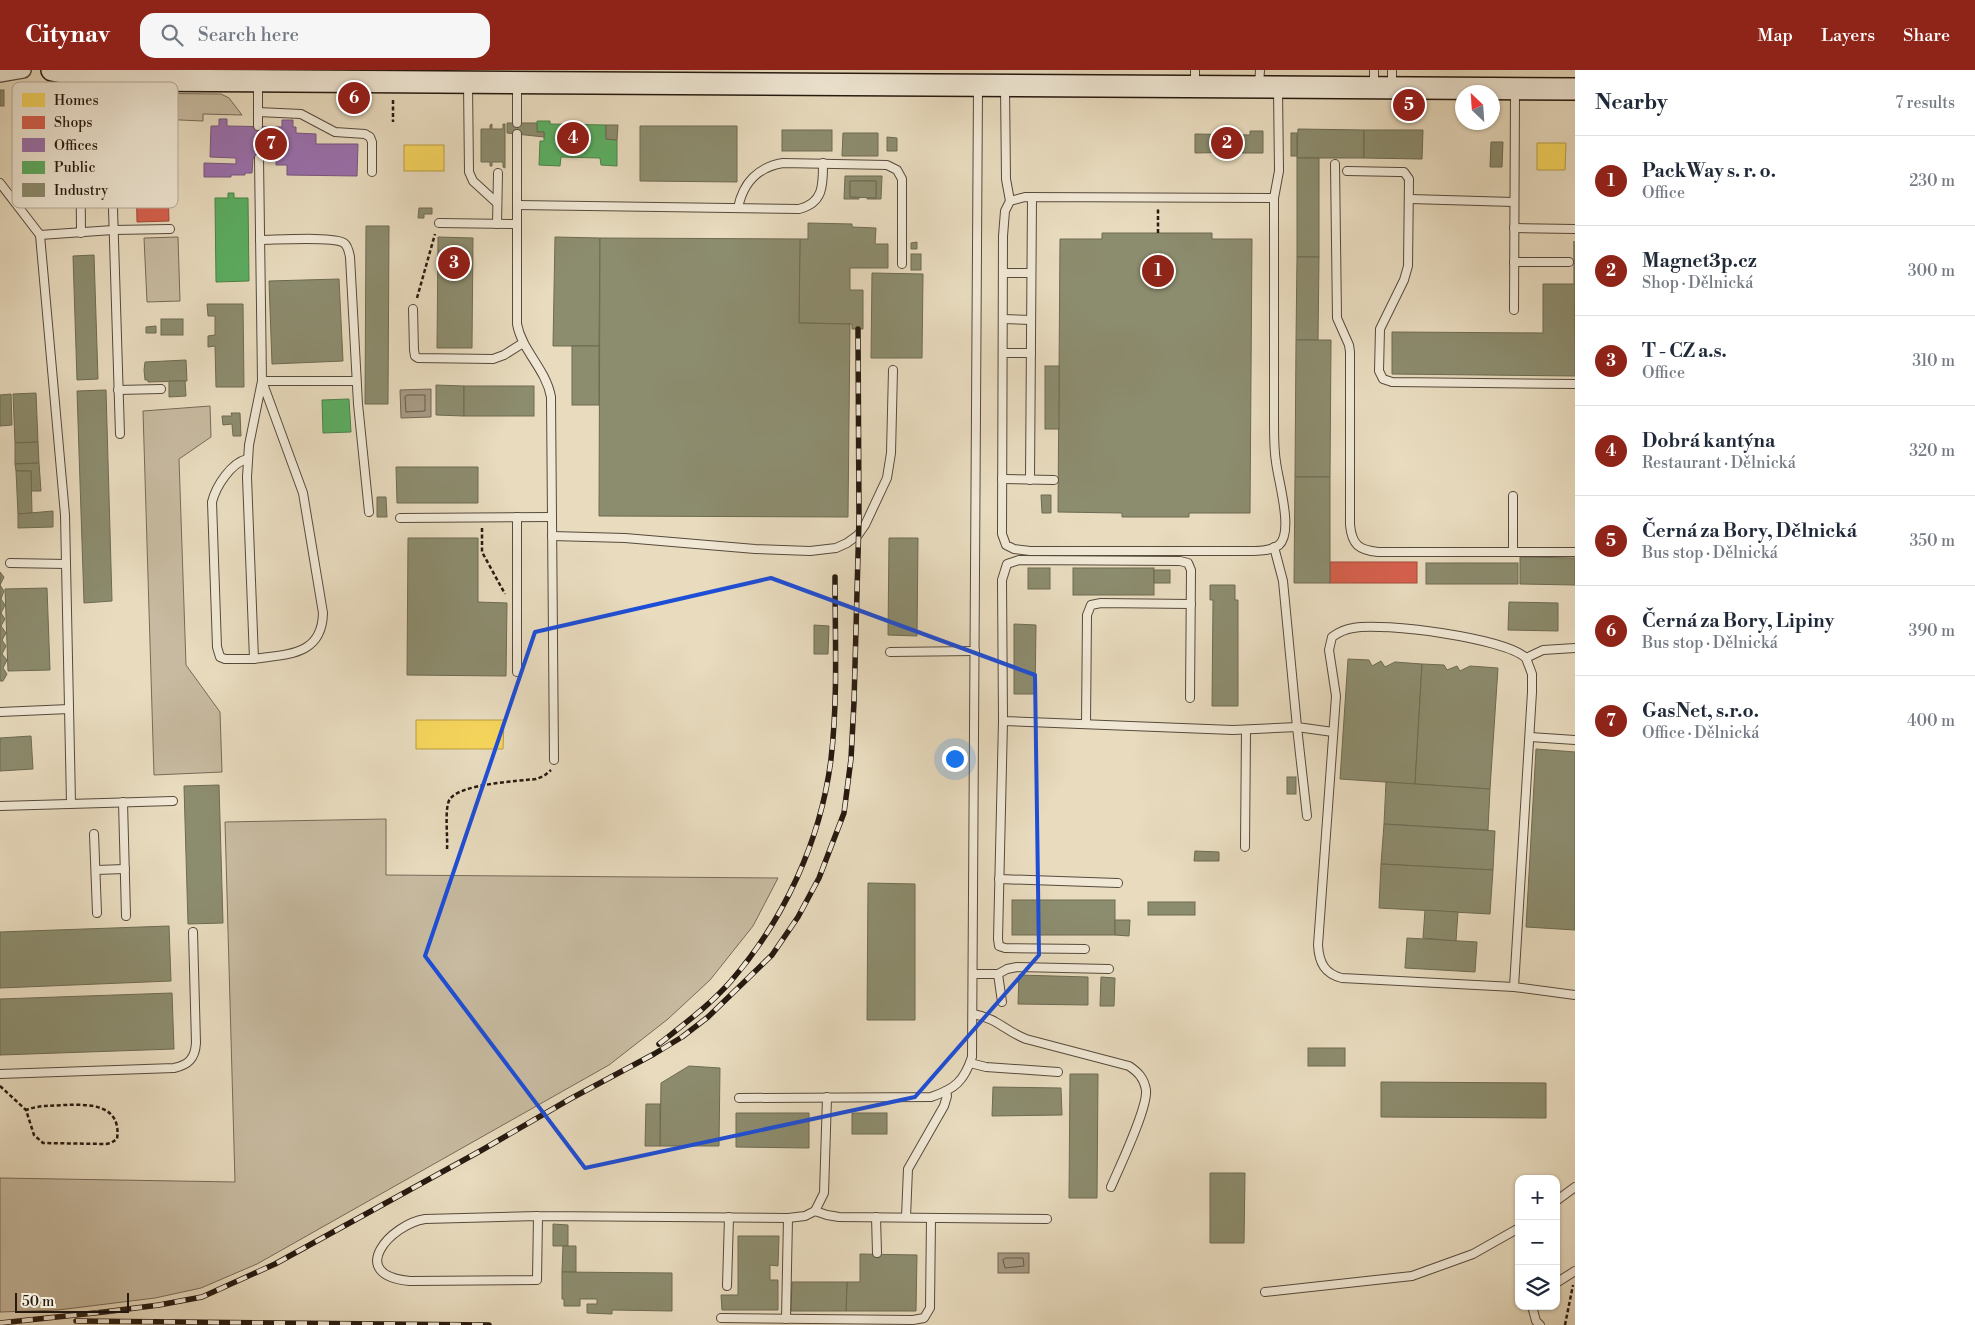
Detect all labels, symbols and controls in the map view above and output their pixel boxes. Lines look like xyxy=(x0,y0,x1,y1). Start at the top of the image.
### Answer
search box xyxy=(140,13,490,58)
text: Citynav xyxy=(25,20,110,50)
icon: search xyxy=(158,21,186,49)
text: Search here xyxy=(198,23,299,47)
text: Map xyxy=(1758,24,1793,47)
text: Layers xyxy=(1821,24,1875,47)
text: Share xyxy=(1903,24,1950,47)
pin: 6 xyxy=(338,79,370,117)
legend xyxy=(12,82,178,208)
north arrow xyxy=(1455,85,1500,130)
pin: 5 xyxy=(1393,86,1425,124)
text: Nearby xyxy=(1595,90,1668,116)
text: Homes xyxy=(54,92,99,110)
text: 7 results xyxy=(1895,93,1955,113)
text: Shops xyxy=(54,114,92,132)
pin: 4 xyxy=(557,119,589,157)
pin: 2 xyxy=(1211,124,1243,162)
pin: 7 xyxy=(255,125,287,163)
text: Offices xyxy=(54,137,98,155)
text: Public xyxy=(54,159,95,177)
text: PackWay s. r. o. xyxy=(1642,159,1776,183)
text: 1 xyxy=(1607,171,1615,191)
text: 230 m xyxy=(1909,171,1955,191)
text: Industry xyxy=(54,182,108,200)
text: Office xyxy=(1642,183,1685,203)
pin: 3 xyxy=(438,244,470,282)
text: Magnet3p.cz xyxy=(1642,249,1757,273)
pin: 1 xyxy=(1142,252,1174,290)
text: 2 xyxy=(1606,261,1616,281)
text: 300 m xyxy=(1908,261,1955,281)
text: Shop · Dělnická xyxy=(1642,273,1753,293)
text: T - CZ a.s. xyxy=(1642,339,1727,363)
text: 3 xyxy=(1606,351,1616,371)
text: 310 m xyxy=(1912,351,1955,371)
text: Office xyxy=(1642,363,1685,383)
text: Dobrá kantýna xyxy=(1642,429,1775,453)
text: 4 xyxy=(1606,441,1616,461)
text: 320 m xyxy=(1909,441,1955,461)
text: Restaurant · Dělnická xyxy=(1642,453,1796,473)
text: Černá za Bory, Dělnická xyxy=(1642,519,1857,543)
text: 5 xyxy=(1606,531,1616,551)
text: 350 m xyxy=(1909,531,1955,551)
text: Bus stop · Dělnická xyxy=(1642,543,1778,563)
text: Černá za Bory, Lipiny xyxy=(1642,609,1834,633)
text: 6 xyxy=(1606,621,1616,641)
text: 390 m xyxy=(1909,621,1955,641)
text: Bus stop · Dělnická xyxy=(1642,633,1778,653)
text: GasNet, s.r.o. xyxy=(1642,699,1759,723)
text: 7 xyxy=(1606,711,1616,731)
text: 400 m xyxy=(1907,711,1955,731)
text: Office · Dělnická xyxy=(1642,723,1759,743)
your location xyxy=(942,746,968,772)
map controls xyxy=(1515,1175,1560,1310)
button: + xyxy=(1515,1175,1560,1220)
button: − xyxy=(1515,1220,1560,1265)
button: layers xyxy=(1515,1265,1560,1310)
scale bar xyxy=(15,1290,129,1313)
text: 50 m xyxy=(22,1293,54,1311)

